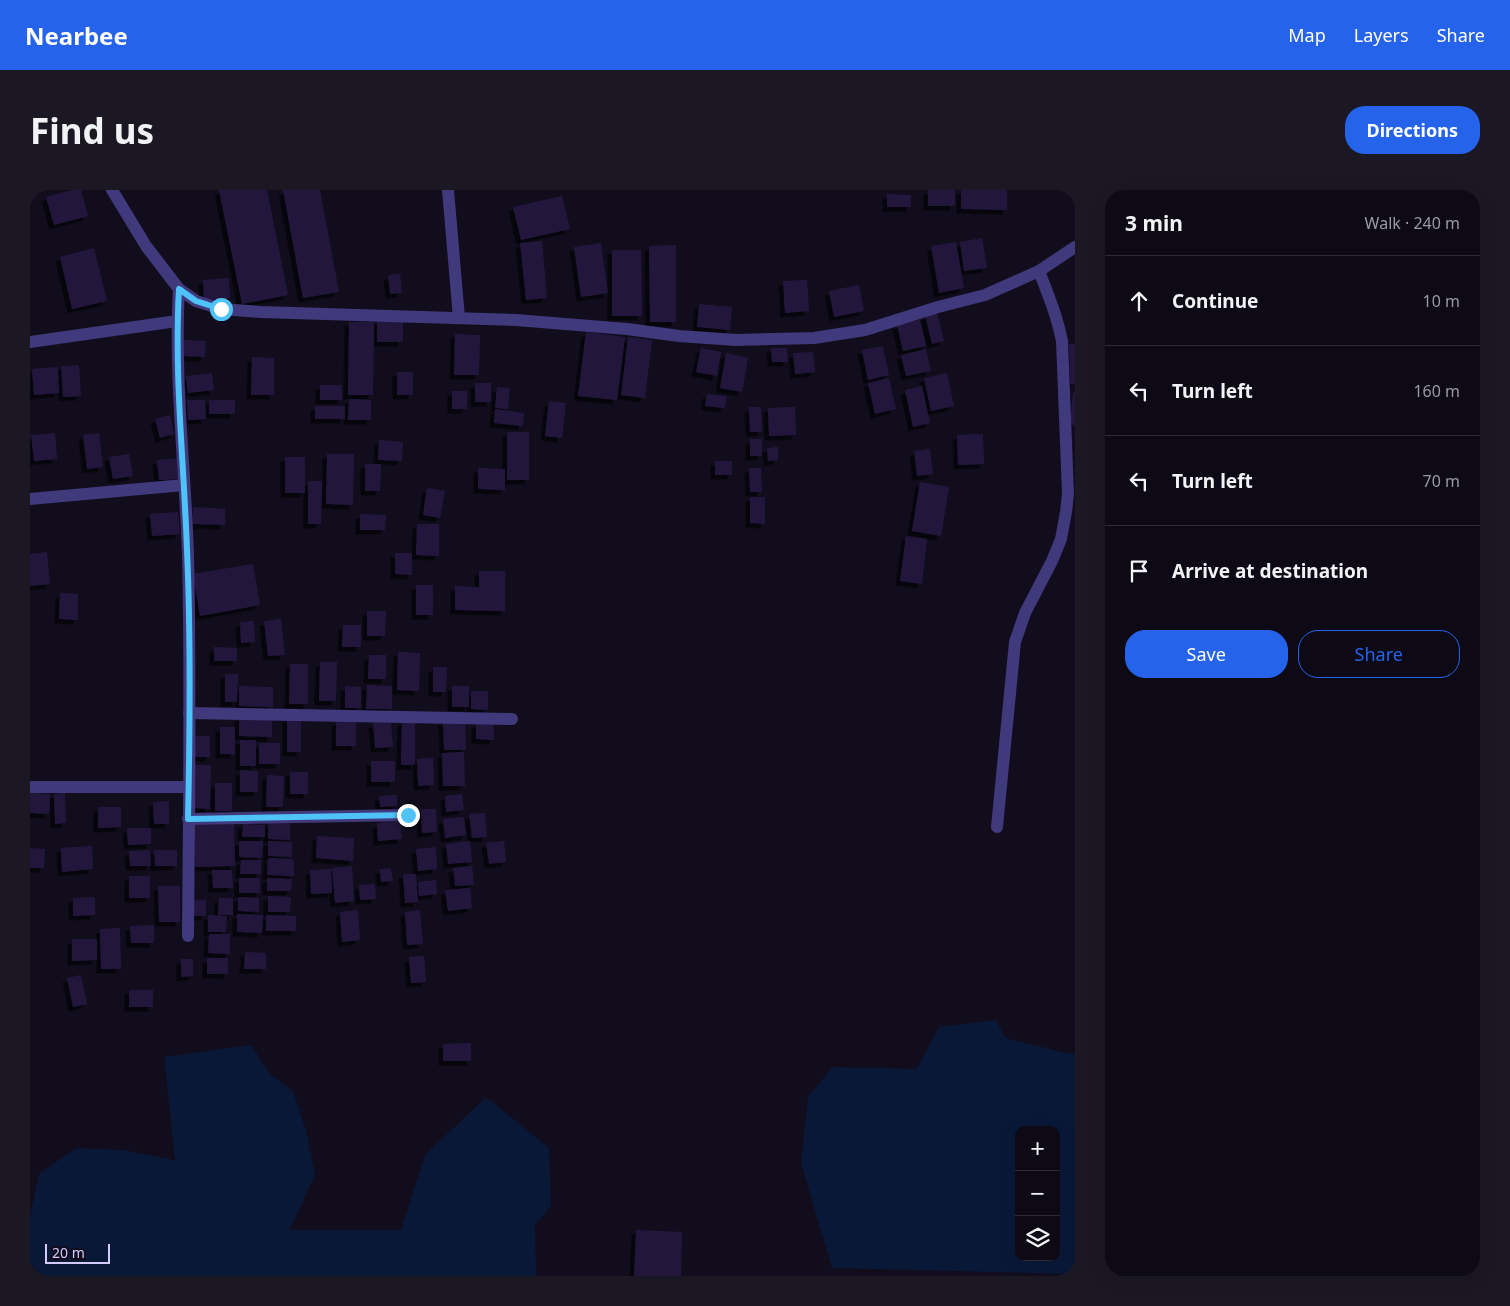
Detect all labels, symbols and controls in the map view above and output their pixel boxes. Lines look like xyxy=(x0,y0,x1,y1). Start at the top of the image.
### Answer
text: Nearbee xyxy=(25,19,128,52)
text: Map xyxy=(1288,23,1326,47)
text: Layers xyxy=(1354,23,1409,47)
text: Share xyxy=(1437,23,1485,47)
button: Directions xyxy=(1345,106,1480,154)
text: Find us xyxy=(30,107,154,154)
text: 3 min xyxy=(1125,209,1183,237)
text: Walk · 240 m xyxy=(1365,212,1460,234)
icon: ahead xyxy=(1125,287,1153,315)
text: Continue xyxy=(1172,288,1258,314)
text: 10 m xyxy=(1423,290,1460,312)
route start xyxy=(210,298,233,321)
icon: left xyxy=(1125,377,1153,405)
text: Turn left xyxy=(1172,378,1253,404)
text: 160 m xyxy=(1413,380,1460,402)
icon: left xyxy=(1125,467,1153,495)
text: Turn left xyxy=(1172,468,1253,494)
text: 70 m xyxy=(1423,470,1460,492)
icon: arrive xyxy=(1125,557,1153,585)
text: Arrive at destination xyxy=(1172,558,1368,584)
button: Save xyxy=(1125,630,1288,678)
button: Share xyxy=(1298,630,1460,678)
route end xyxy=(397,804,420,827)
map controls xyxy=(1015,1126,1060,1261)
button: + xyxy=(1015,1126,1060,1171)
button: − xyxy=(1015,1171,1060,1216)
button: layers xyxy=(1015,1216,1060,1261)
scale bar xyxy=(45,1241,110,1264)
text: 20 m xyxy=(52,1243,85,1262)

